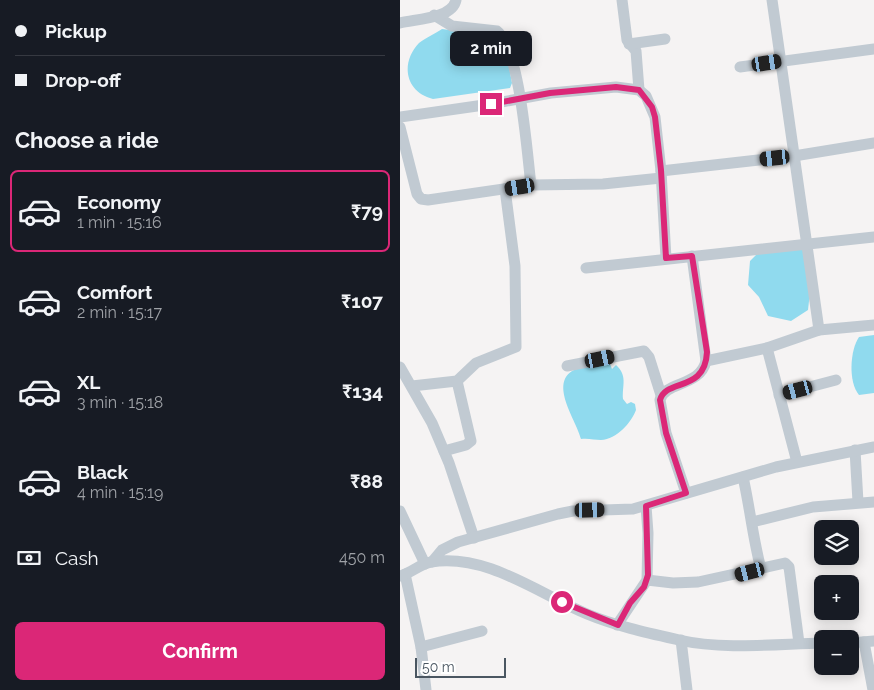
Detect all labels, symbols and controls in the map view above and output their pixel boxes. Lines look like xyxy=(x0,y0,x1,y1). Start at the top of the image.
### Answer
text: Pickup xyxy=(45,20,107,42)
callout: 2 min xyxy=(450,32,532,66)
text: 2 min xyxy=(470,39,512,58)
car xyxy=(751,53,782,73)
text: Drop-off xyxy=(45,69,121,91)
route end xyxy=(480,93,502,115)
text: Choose a ride xyxy=(15,127,159,153)
car xyxy=(759,149,790,167)
car xyxy=(504,177,535,197)
icon: car xyxy=(17,189,62,234)
text: Economy xyxy=(77,191,161,213)
text: ₹79 xyxy=(351,200,383,222)
text: 1 min · 15:16 xyxy=(77,213,162,232)
icon: car xyxy=(17,279,62,324)
text: Comfort xyxy=(77,281,152,303)
text: ₹107 xyxy=(341,290,383,312)
text: 2 min · 15:17 xyxy=(77,303,162,322)
car xyxy=(583,349,616,369)
icon: car xyxy=(17,369,62,414)
text: XL xyxy=(77,371,100,393)
car xyxy=(781,379,814,401)
text: ₹134 xyxy=(342,380,383,402)
text: 3 min · 15:18 xyxy=(77,393,163,412)
icon: car xyxy=(17,459,62,504)
text: Black xyxy=(77,461,128,483)
text: ₹88 xyxy=(350,470,383,492)
text: 4 min · 15:19 xyxy=(77,483,163,502)
car xyxy=(574,502,605,518)
map controls xyxy=(814,520,859,675)
button: layers xyxy=(814,520,859,565)
icon: cash xyxy=(15,544,43,572)
text: Cash xyxy=(55,547,99,569)
text: 450 m xyxy=(339,548,385,567)
car xyxy=(733,561,766,583)
button: + xyxy=(814,575,859,620)
route start xyxy=(551,591,573,613)
button: Confirm xyxy=(15,622,385,680)
button: − xyxy=(814,630,859,675)
scale bar xyxy=(415,655,506,678)
text: 50 m xyxy=(422,659,455,675)

